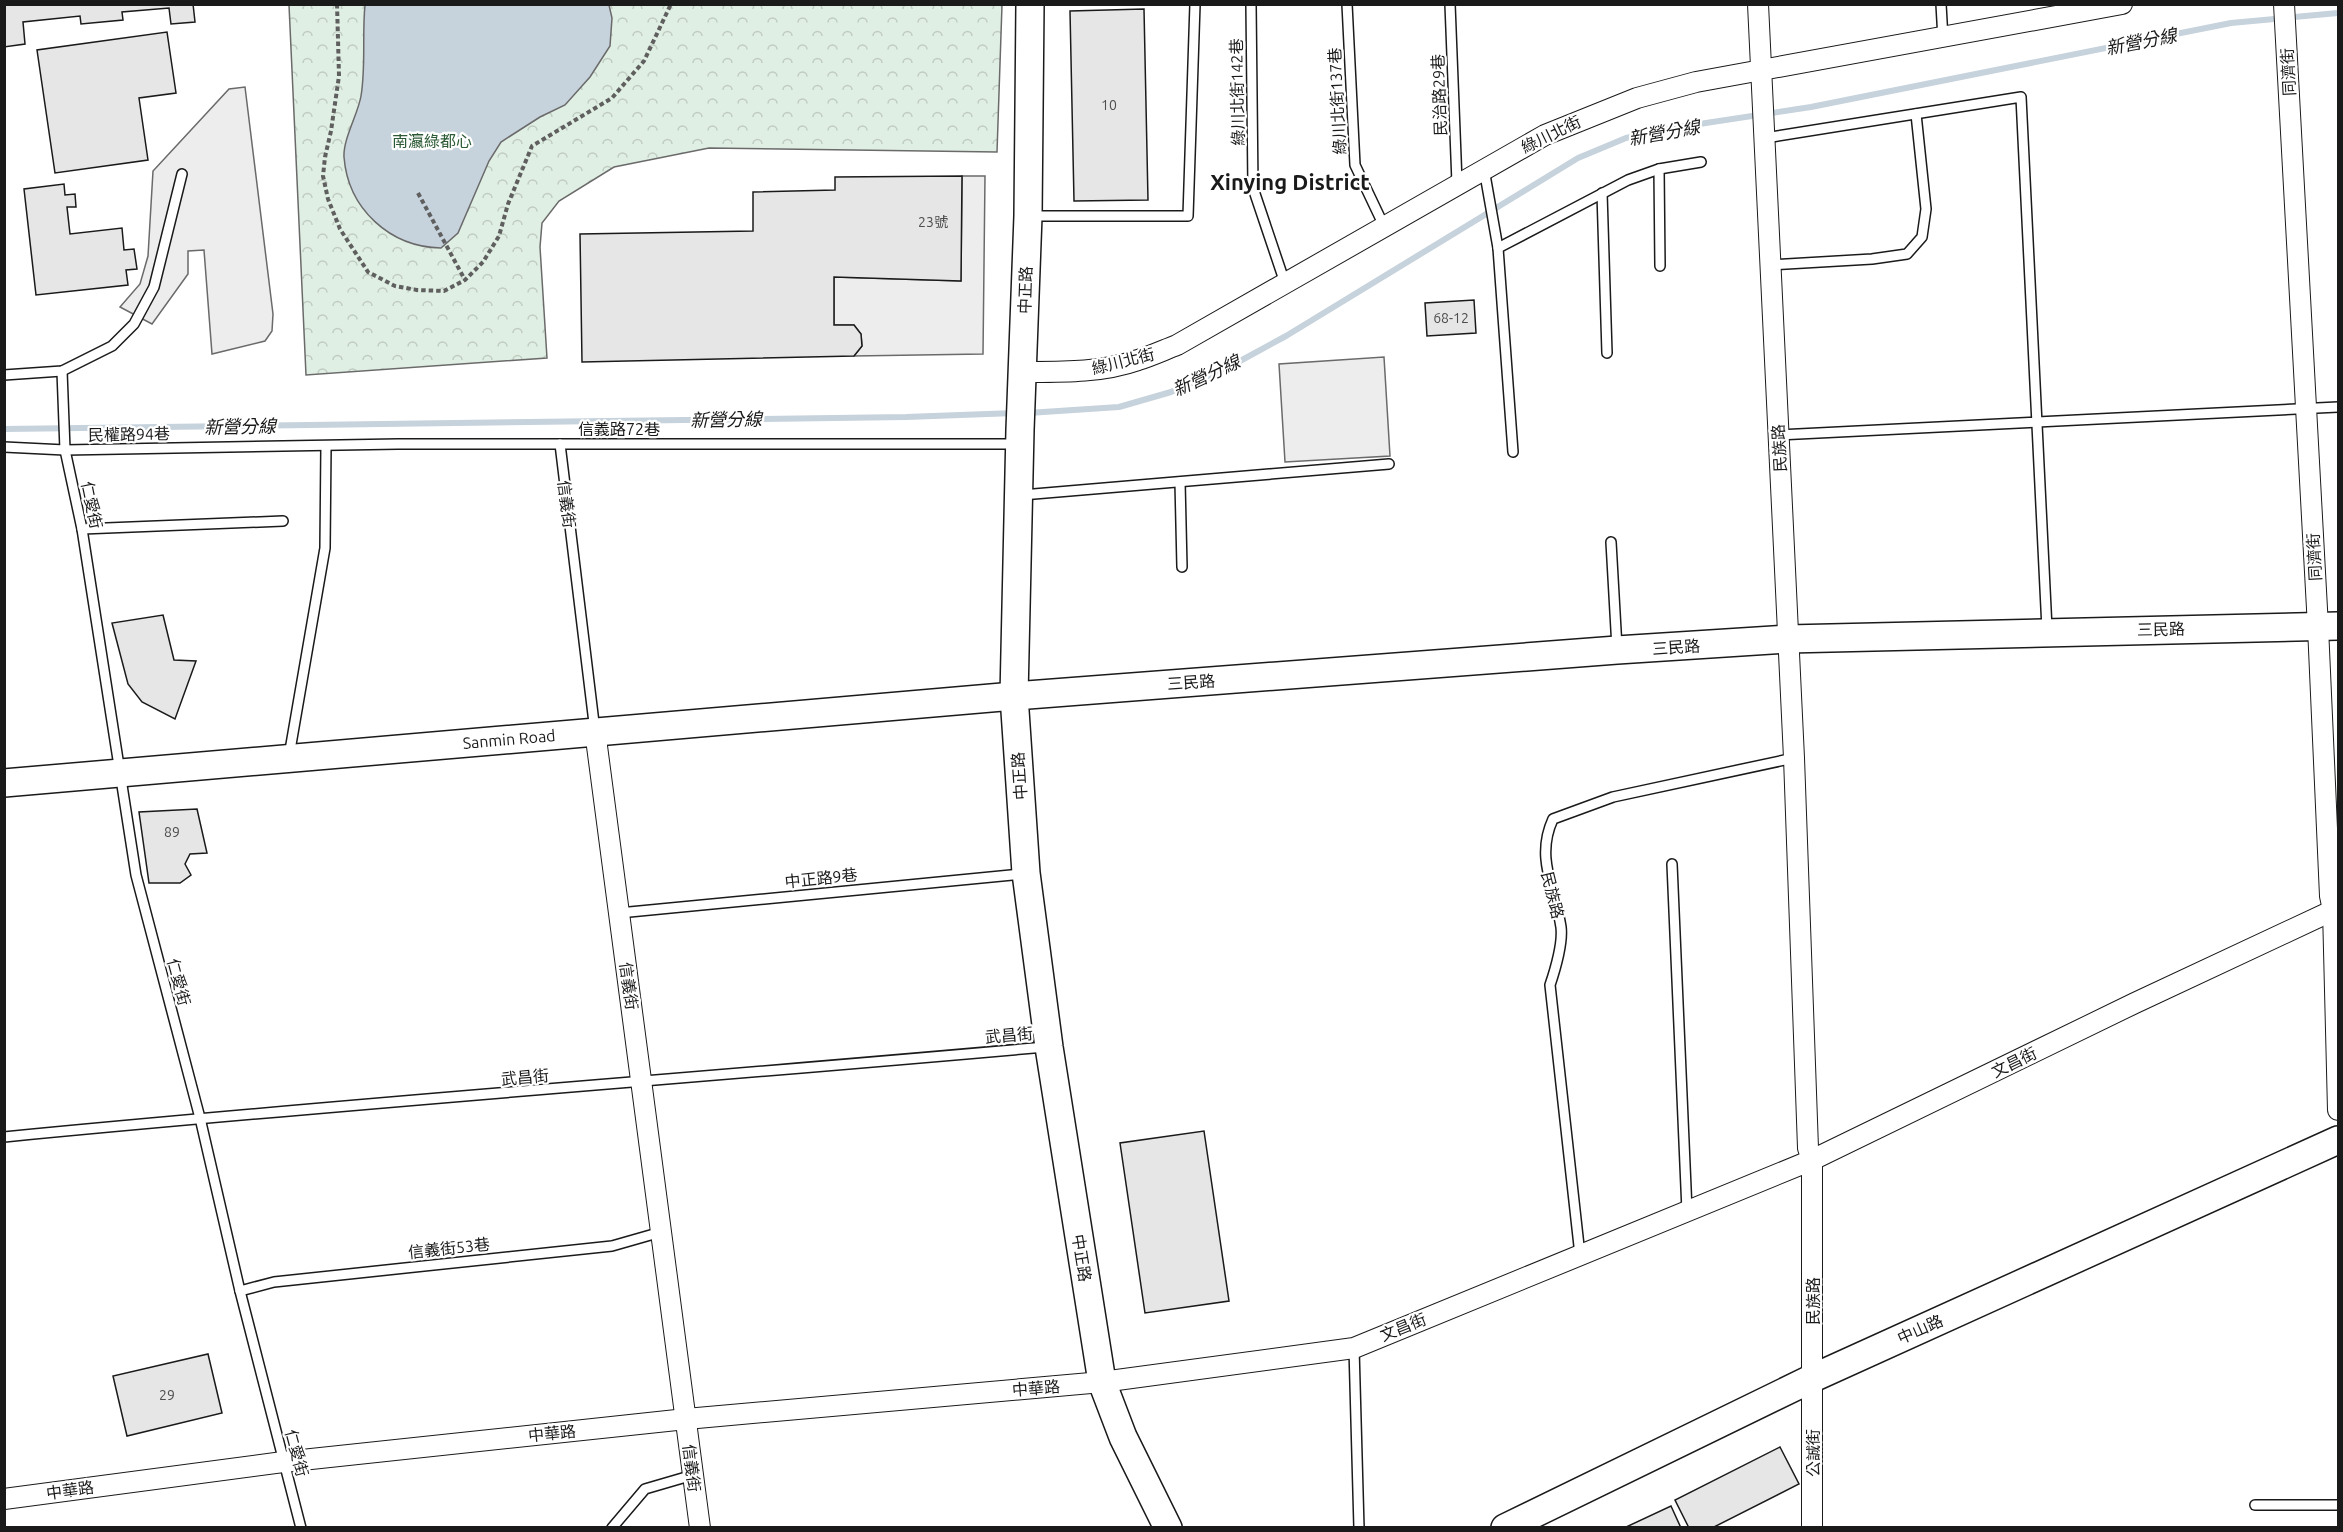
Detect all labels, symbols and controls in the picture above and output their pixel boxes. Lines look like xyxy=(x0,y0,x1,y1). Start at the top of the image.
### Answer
water label: 新營分線 xyxy=(2104,24,2180,58)
street label: 綠川北街142巷 xyxy=(1227,38,1247,146)
street label: 綠川北街137巷 xyxy=(1325,47,1349,155)
street label: 同濟街 xyxy=(2278,48,2298,96)
street label: 民治路29巷 xyxy=(1429,54,1449,136)
house number: 10 xyxy=(1101,97,1117,113)
street label: 綠川北街 xyxy=(1518,112,1584,156)
water label: 新營分線 xyxy=(1627,116,1703,148)
park label: 南瀛綠都心 xyxy=(392,132,472,150)
district label: Xinying District xyxy=(1210,169,1370,194)
house number: 23號 xyxy=(918,214,948,230)
street label: 中正路 xyxy=(1015,266,1035,314)
house number: 68-12 xyxy=(1433,310,1469,326)
street label: 綠川北街 xyxy=(1090,345,1156,377)
water label: 新營分線 xyxy=(1169,350,1245,399)
water label: 新營分線 xyxy=(690,408,764,430)
water label: 新營分線 xyxy=(204,415,278,437)
street label: 信義路72巷 xyxy=(578,420,660,438)
street label: 民權路94巷 xyxy=(88,424,170,444)
street label: 民族路 xyxy=(1769,424,1789,472)
street label: 信義街 xyxy=(555,479,579,529)
street label: 仁愛街 xyxy=(78,480,106,530)
street label: 同濟街 xyxy=(2304,533,2324,581)
street label: 三民路 xyxy=(2137,620,2185,638)
street label: 三民路 xyxy=(1651,636,1701,658)
street label: 三民路 xyxy=(1166,671,1216,693)
street label: Sanmin Road xyxy=(462,726,556,752)
street label: 中正路 xyxy=(1008,751,1030,801)
house number: 89 xyxy=(164,824,180,840)
street label: 中正路9巷 xyxy=(784,865,858,891)
street label: 民族路 xyxy=(1538,870,1568,920)
street label: 仁愛街 xyxy=(164,956,194,1008)
street label: 信義街 xyxy=(617,961,641,1011)
street label: 武昌街 xyxy=(984,1024,1034,1046)
street label: 文昌街 xyxy=(1988,1043,2040,1081)
street label: 武昌街 xyxy=(500,1066,550,1088)
street label: 中正路 xyxy=(1069,1233,1095,1283)
street label: 信義街53巷 xyxy=(407,1235,491,1261)
street label: 民族路 xyxy=(1804,1277,1822,1325)
street label: 文昌街 xyxy=(1377,1310,1429,1344)
street label: 中山路 xyxy=(1894,1311,1946,1347)
street label: 中華路 xyxy=(1011,1377,1061,1399)
house number: 29 xyxy=(159,1387,175,1403)
street label: 中華路 xyxy=(527,1422,577,1444)
street label: 仁愛街 xyxy=(282,1427,312,1479)
street label: 公誠街 xyxy=(1804,1429,1822,1477)
street label: 信義街 xyxy=(680,1443,704,1493)
street label: 中華路 xyxy=(45,1478,95,1502)

